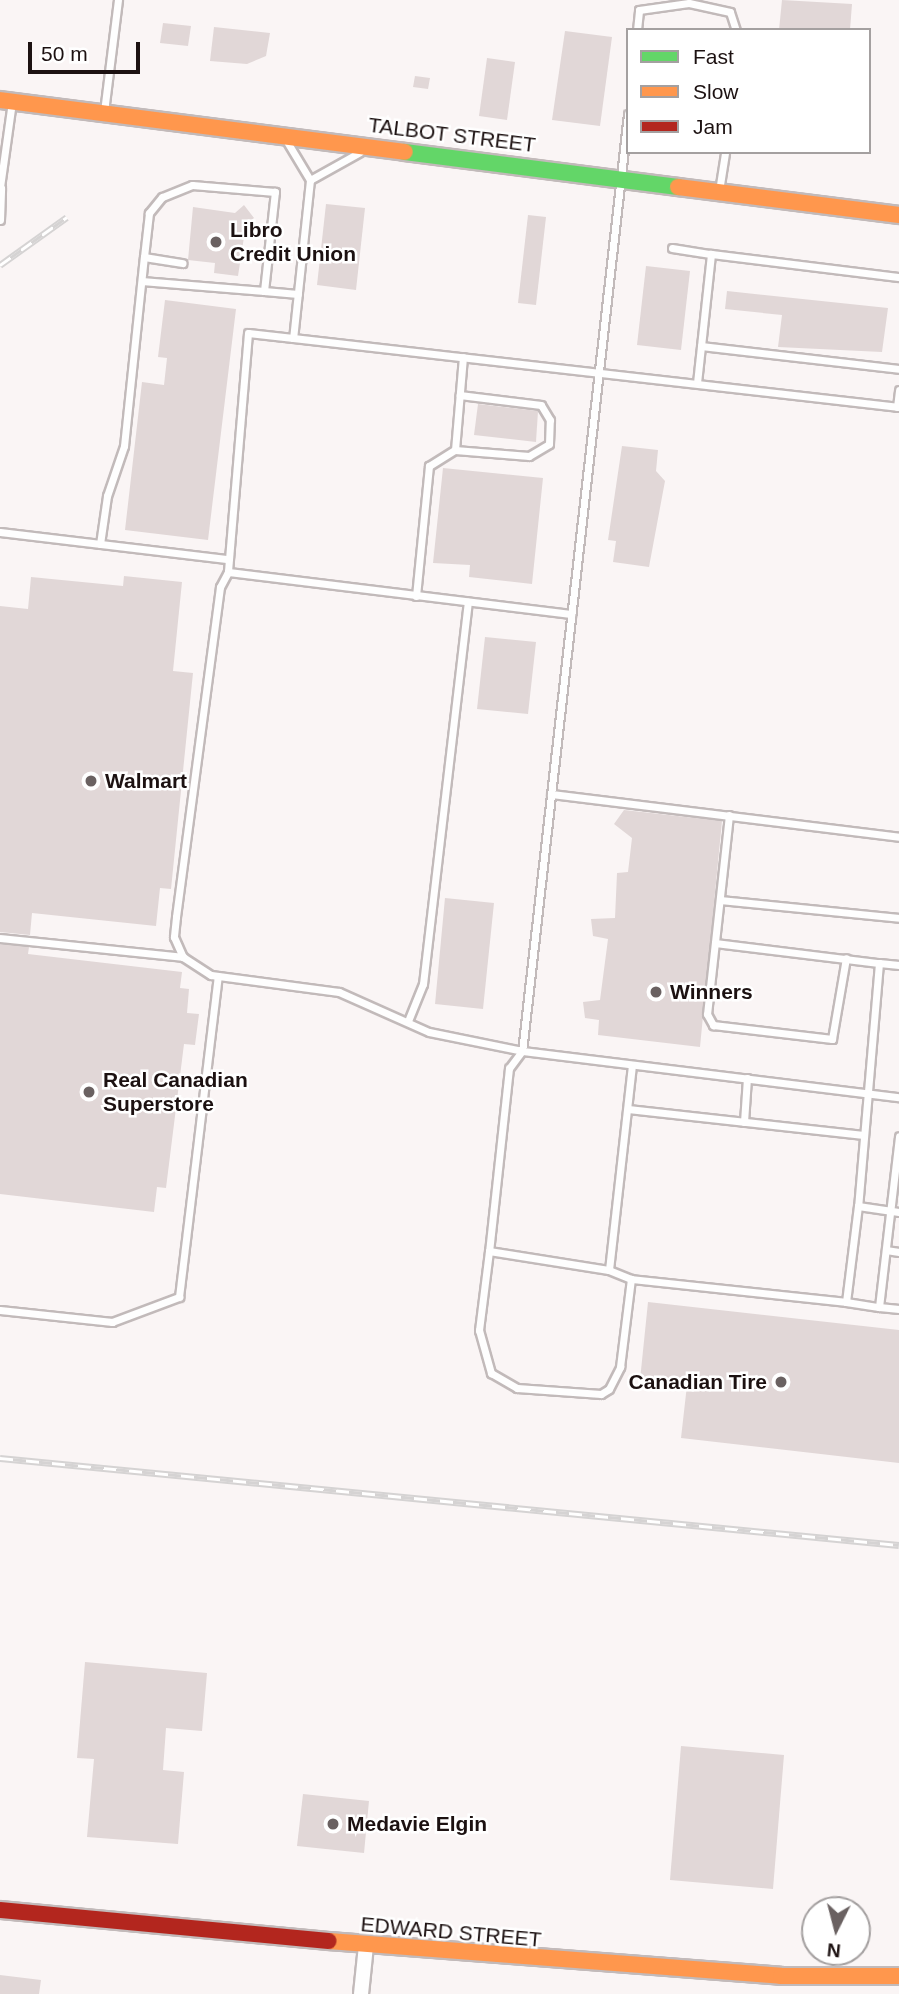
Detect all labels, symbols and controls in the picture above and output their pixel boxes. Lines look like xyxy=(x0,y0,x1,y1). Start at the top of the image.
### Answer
scale bar xyxy=(32,28,144,72)
legend xyxy=(626,28,871,154)
text: 50 m xyxy=(41,42,88,65)
text: Fast xyxy=(693,45,734,68)
text: Slow xyxy=(693,80,739,103)
street label: TALBOT STREET xyxy=(367,112,537,158)
text: Jam xyxy=(693,115,733,138)
place label: Libro Credit Union xyxy=(230,217,356,267)
marker: Libro Credit Union xyxy=(208,234,224,250)
place label: Walmart xyxy=(105,768,187,794)
marker: Walmart xyxy=(83,773,99,789)
place label: Winners xyxy=(670,979,753,1005)
marker: Winners xyxy=(648,984,664,1000)
place label: Real Canadian Superstore xyxy=(103,1067,248,1117)
marker: Real Canadian Superstore xyxy=(81,1084,97,1100)
place label: Canadian Tire xyxy=(629,1369,767,1395)
marker: Canadian Tire xyxy=(773,1374,789,1390)
place label: Medavie Elgin xyxy=(347,1811,487,1837)
marker: Medavie Elgin xyxy=(325,1816,341,1832)
north arrow xyxy=(801,1896,871,1966)
street label: EDWARD STREET xyxy=(360,1912,542,1952)
text: N xyxy=(826,1939,842,1962)

